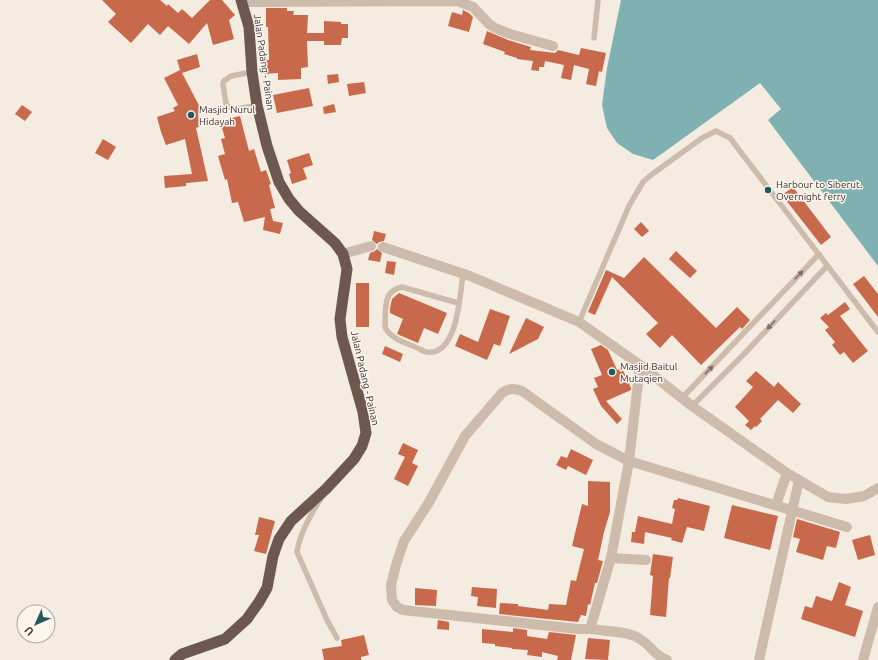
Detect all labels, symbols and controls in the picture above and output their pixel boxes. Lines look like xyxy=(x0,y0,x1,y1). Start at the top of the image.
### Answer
street label: Jalan Padang - Painan xyxy=(252,13,276,111)
place label: Masjid Nurul Hidayah xyxy=(199,104,256,127)
marker: Masjid Nurul Hidayah xyxy=(186,110,196,120)
place label: Harbour to Siberut. Overnight ferry xyxy=(776,179,863,202)
marker: Harbour to Siberut. Overnight ferry xyxy=(763,185,773,195)
one-way arrow xyxy=(794,270,803,280)
one-way arrow xyxy=(767,320,776,330)
street label: Jalan Padang - Painan xyxy=(349,330,381,426)
place label: Masjid Baitul Mutaqien xyxy=(620,361,678,384)
one-way arrow xyxy=(704,365,714,375)
marker: Masjid Baitul Mutaqien xyxy=(607,367,617,377)
north arrow xyxy=(16,604,56,644)
text: U xyxy=(22,624,36,638)

